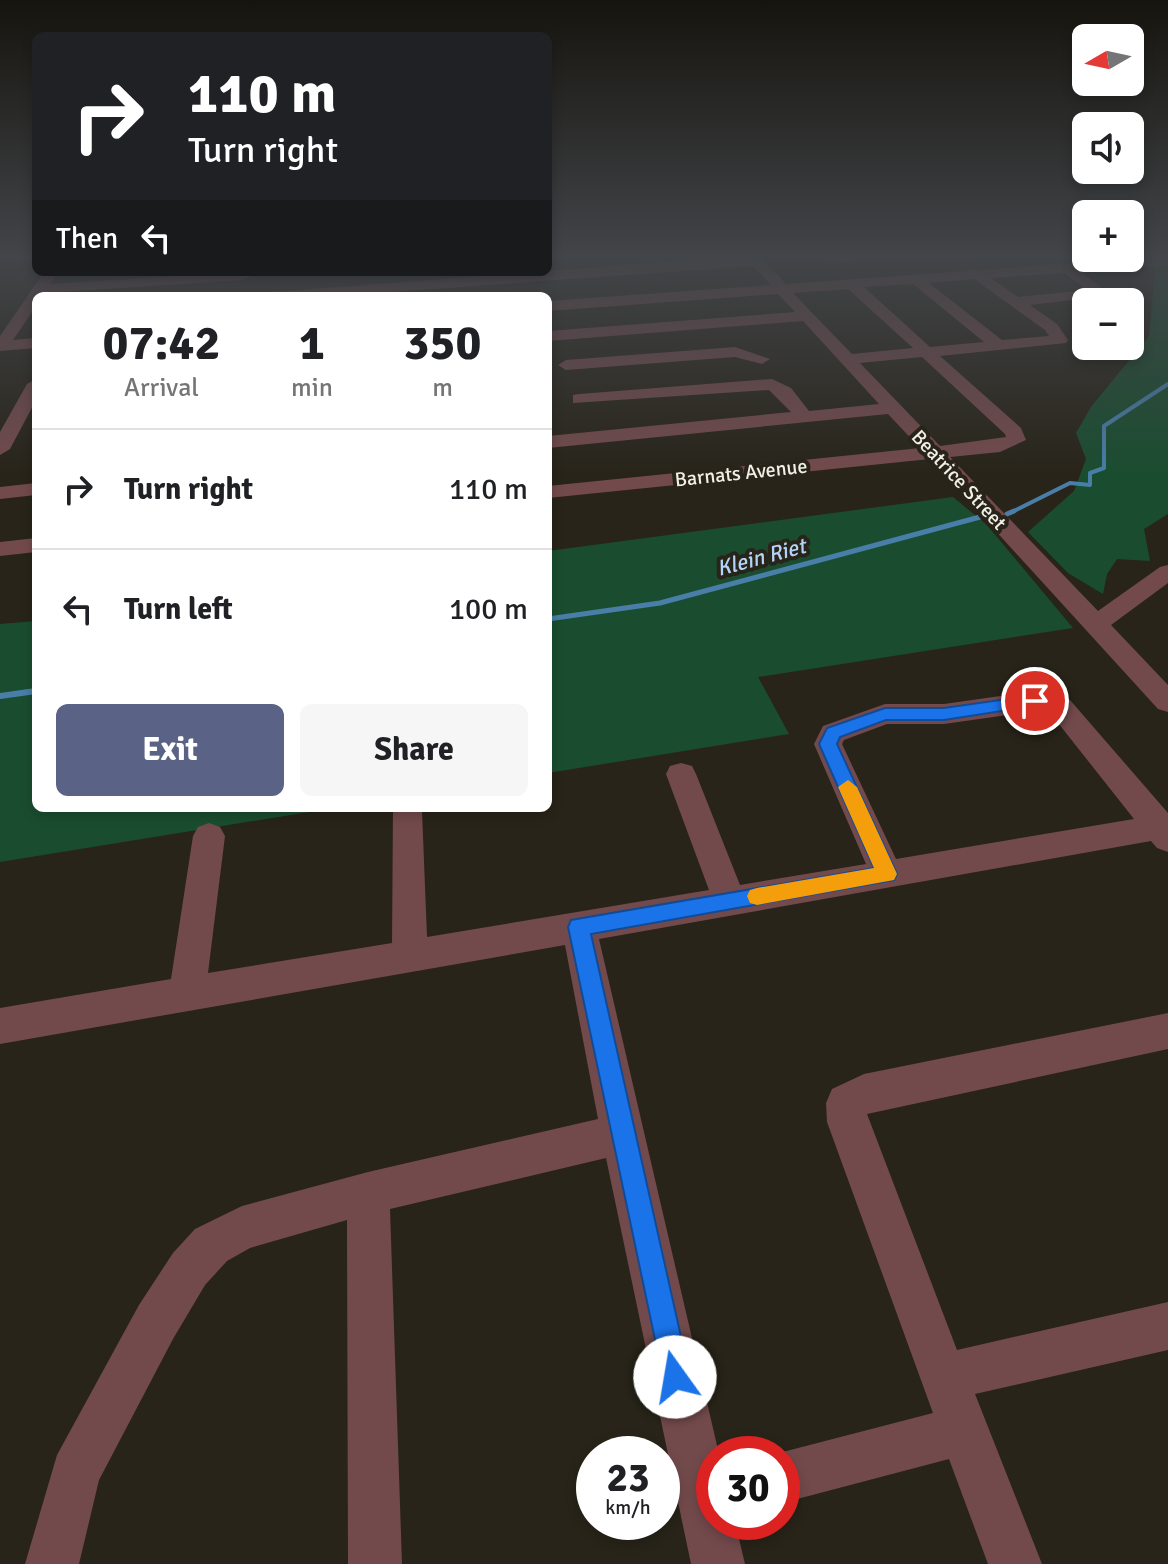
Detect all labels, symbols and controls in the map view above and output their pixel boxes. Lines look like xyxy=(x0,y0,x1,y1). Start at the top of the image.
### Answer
north arrow xyxy=(1072,24,1144,96)
map controls xyxy=(1072,24,1144,360)
text: 110 m xyxy=(188,59,336,128)
icon: right xyxy=(56,64,160,168)
button: sound xyxy=(1072,112,1144,184)
text: Turn right xyxy=(188,128,338,173)
button: + xyxy=(1072,200,1144,272)
icon: left xyxy=(134,216,178,260)
text: Then xyxy=(56,220,118,257)
button: − xyxy=(1072,288,1144,360)
text: 07:42 xyxy=(103,314,220,373)
text: 1 xyxy=(299,314,325,373)
text: 350 xyxy=(404,314,481,373)
text: Arrival xyxy=(124,372,199,404)
text: min xyxy=(291,372,333,404)
text: m xyxy=(432,372,453,404)
street label: Beatrice Street xyxy=(906,425,1012,535)
street label: Barnats Avenue xyxy=(673,454,809,492)
icon: right xyxy=(56,467,100,511)
text: Turn right xyxy=(124,471,253,508)
text: 110 m xyxy=(449,471,528,508)
water label: Klein Riet xyxy=(714,532,811,582)
icon: left xyxy=(56,587,100,631)
text: Turn left xyxy=(124,591,233,628)
text: 100 m xyxy=(449,591,528,628)
pin xyxy=(1001,667,1069,735)
icon: arrive xyxy=(1013,679,1057,723)
button: Exit xyxy=(56,704,284,796)
button: Share xyxy=(300,704,528,796)
position arrow xyxy=(633,1335,717,1419)
speed limit sign: 30 xyxy=(696,1436,800,1540)
text: 23 xyxy=(606,1453,650,1503)
text: km/h xyxy=(605,1495,651,1520)

